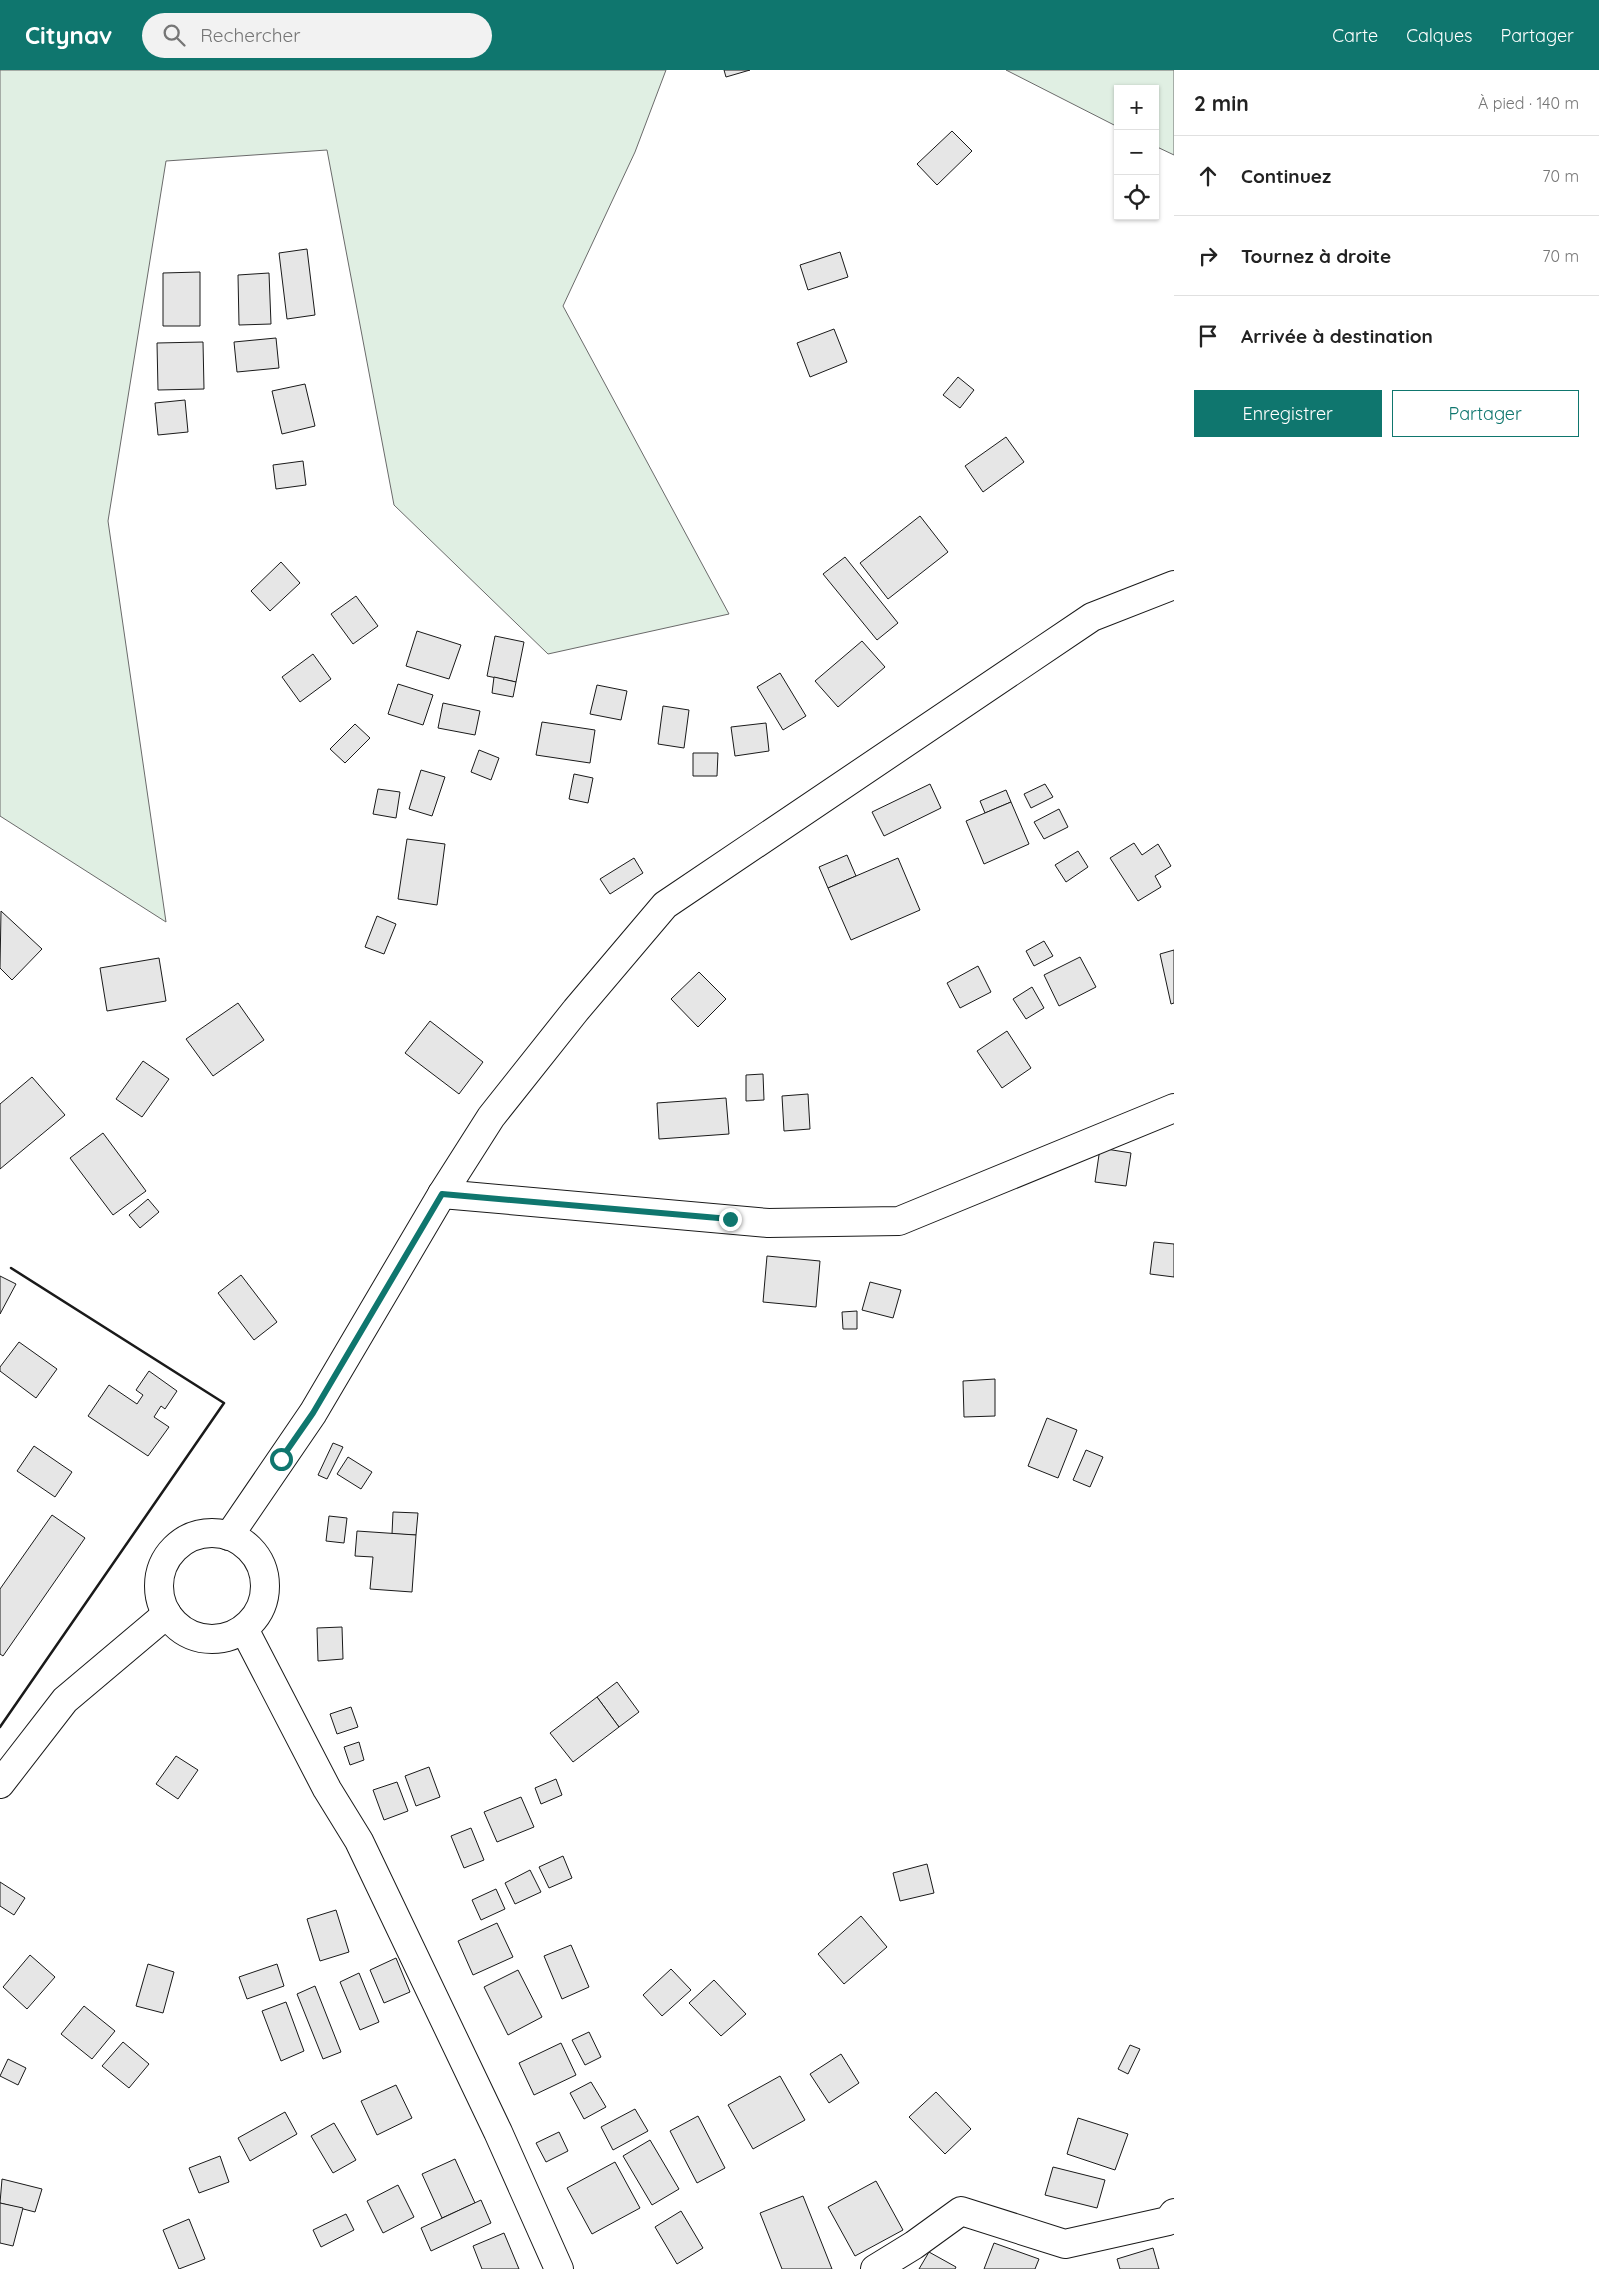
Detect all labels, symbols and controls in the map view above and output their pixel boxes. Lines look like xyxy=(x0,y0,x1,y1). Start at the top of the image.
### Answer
search box xyxy=(142,13,492,58)
text: Citynav xyxy=(25,20,112,50)
icon: search xyxy=(160,21,188,49)
text: Rechercher xyxy=(200,23,301,47)
text: Carte xyxy=(1332,24,1378,47)
text: Calques xyxy=(1406,24,1473,47)
text: Partager xyxy=(1501,24,1574,47)
map controls xyxy=(1114,85,1159,220)
button: + xyxy=(1114,85,1159,130)
text: 2 min xyxy=(1194,90,1249,116)
text: À pied · 140 m xyxy=(1478,93,1579,113)
button: − xyxy=(1114,130,1159,175)
icon: ahead xyxy=(1194,162,1222,190)
text: Continuez xyxy=(1241,164,1331,188)
text: 70 m xyxy=(1542,166,1579,186)
button: locate xyxy=(1114,175,1159,220)
icon: right xyxy=(1194,242,1222,270)
text: Tournez à droite xyxy=(1241,244,1391,268)
text: 70 m xyxy=(1542,246,1579,266)
icon: arrive xyxy=(1194,322,1222,350)
text: Arrivée à destination xyxy=(1241,324,1433,348)
button: Enregistrer xyxy=(1194,390,1382,437)
button: Partager xyxy=(1392,390,1579,437)
route end xyxy=(719,1208,742,1231)
route start xyxy=(270,1448,293,1471)

